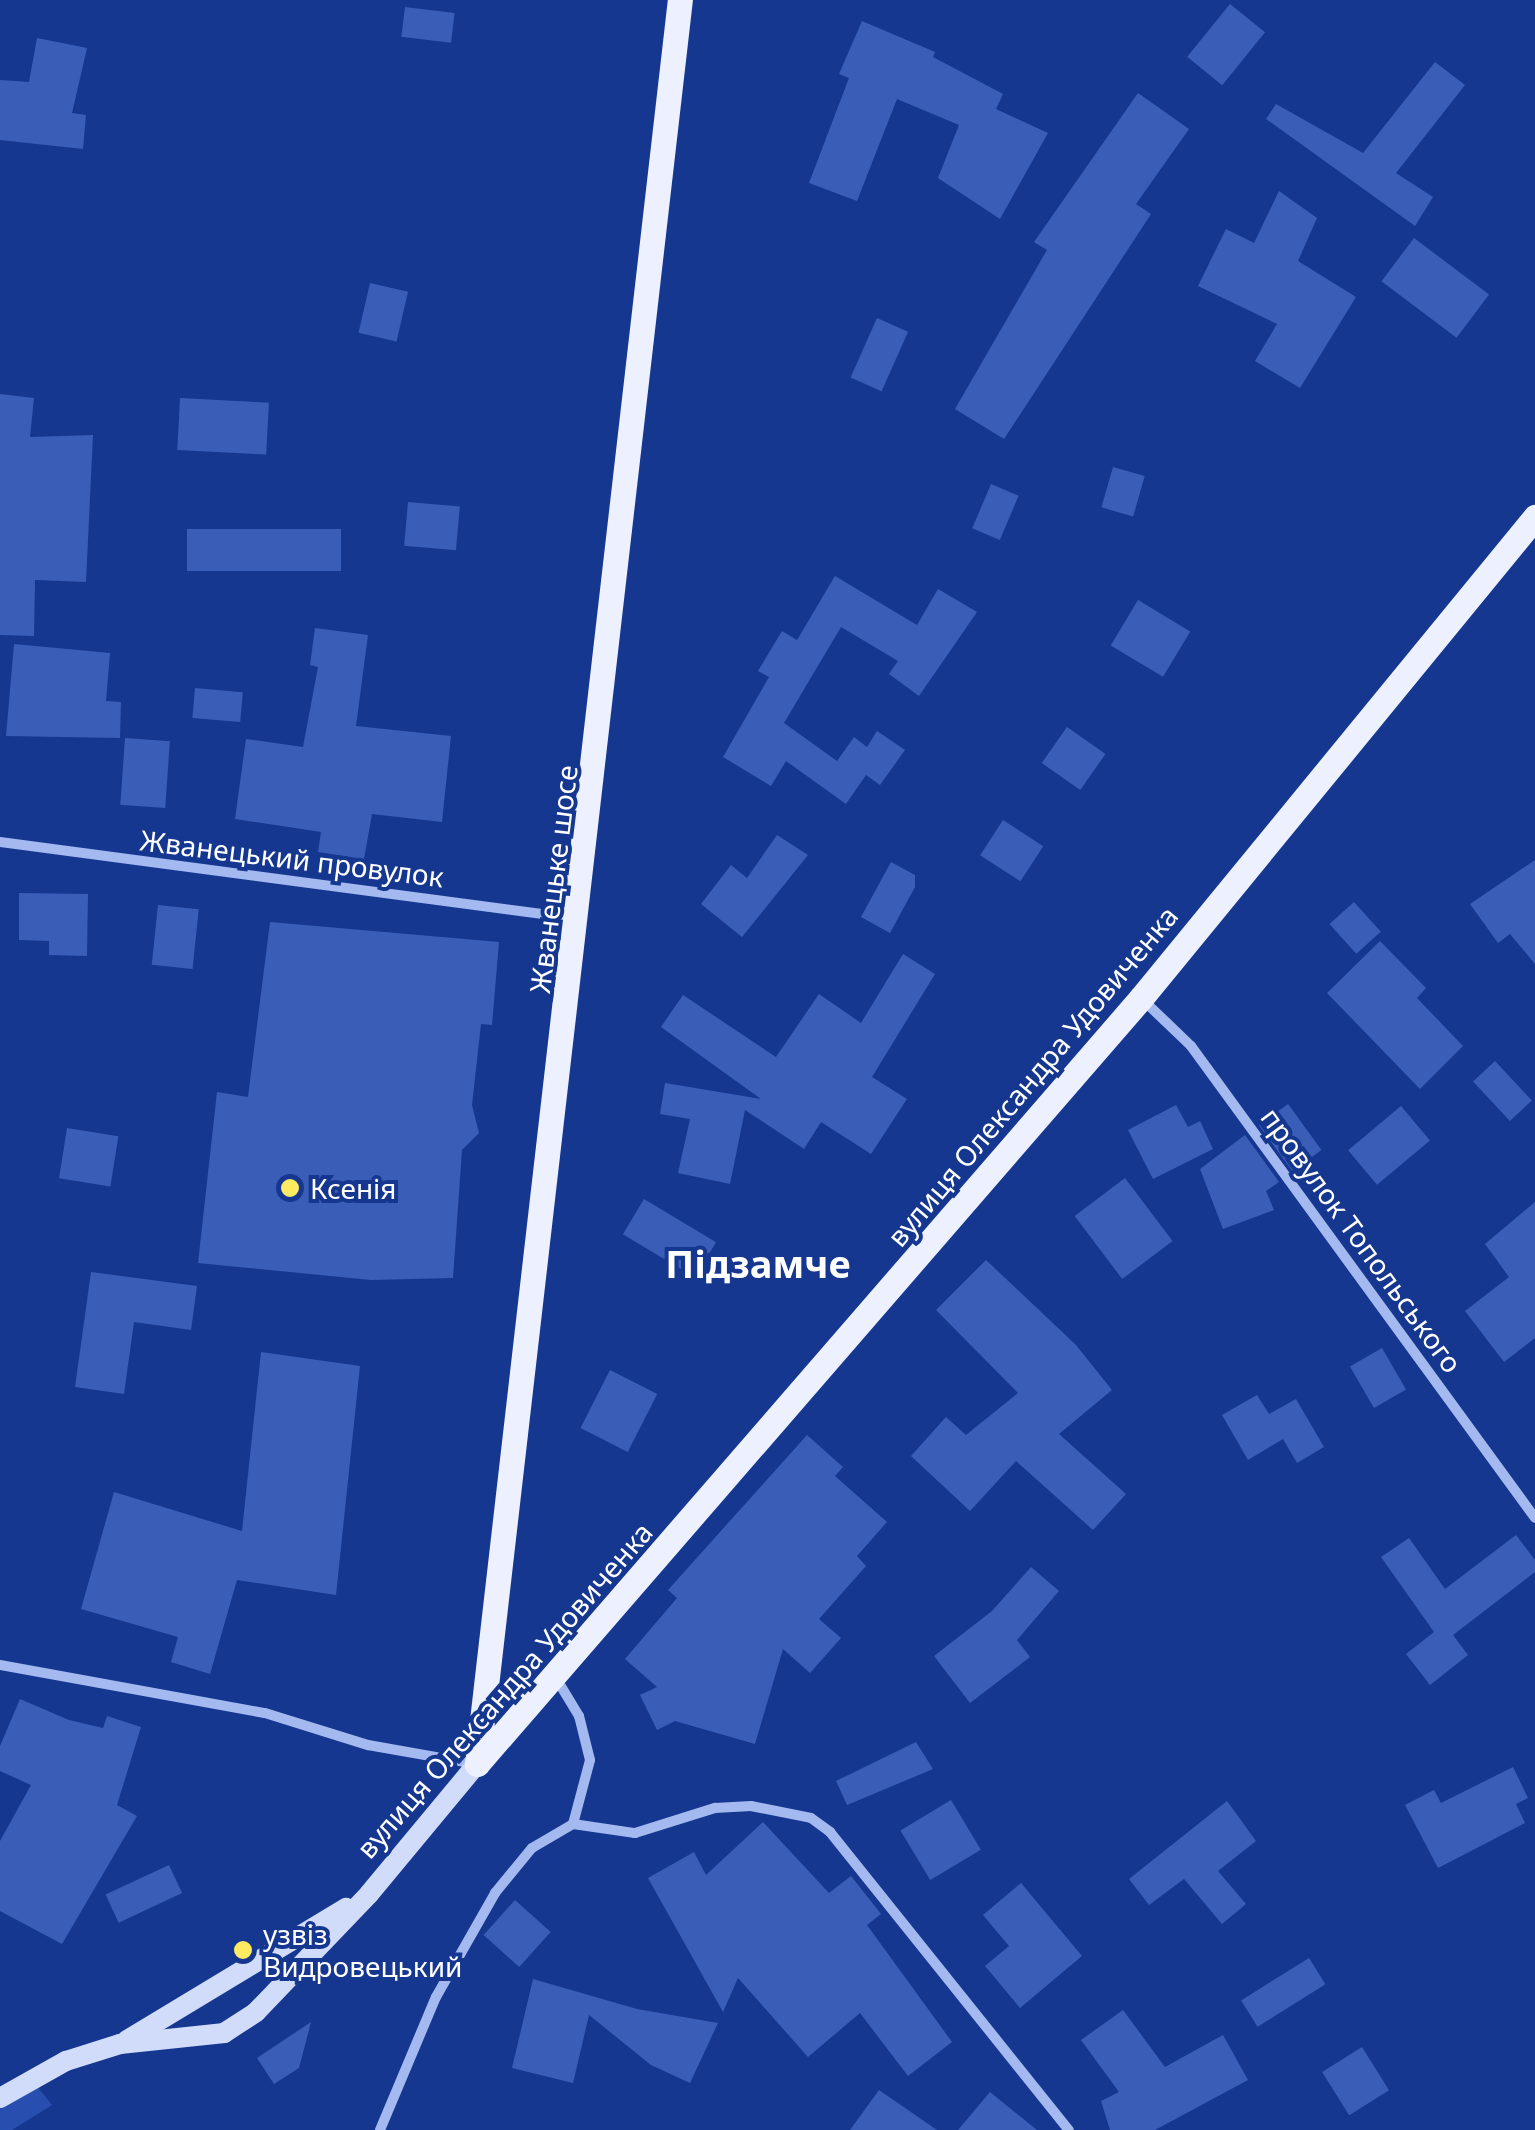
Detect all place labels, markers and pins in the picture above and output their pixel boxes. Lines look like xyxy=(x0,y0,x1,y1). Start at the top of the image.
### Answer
place label: Ксенія xyxy=(310,1171,396,1205)
marker: Ксенія xyxy=(279,1177,301,1199)
place label: узвіз Видровецький xyxy=(263,1917,462,1983)
marker: узвіз Видровецький xyxy=(232,1939,254,1961)

